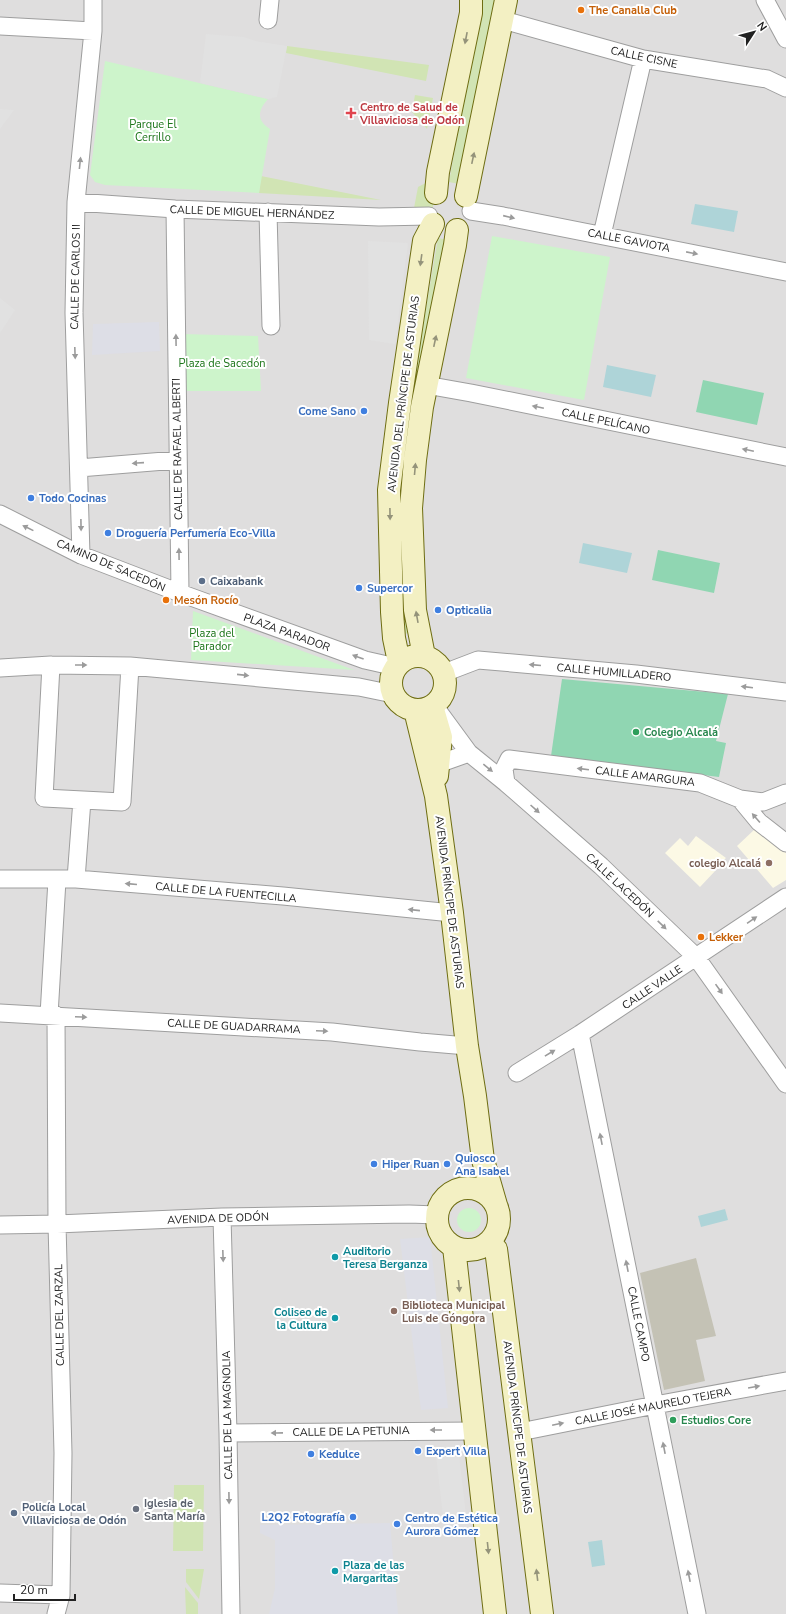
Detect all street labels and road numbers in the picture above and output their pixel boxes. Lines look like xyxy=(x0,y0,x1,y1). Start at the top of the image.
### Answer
street label: CALLE CISNE xyxy=(609,43,679,72)
street label: CALLE DE MIGUEL HERNÁNDEZ xyxy=(169,201,335,223)
street label: CALLE DE CARLOS II xyxy=(67,224,84,330)
street label: CALLE GAVIOTA xyxy=(586,225,672,256)
street label: AVENIDA DEL PRÍNCIPE DE ASTURIAS xyxy=(383,295,423,493)
street label: CALLE DE RAFAEL ALBERTI xyxy=(169,378,186,520)
street label: CALLE PELÍCANO xyxy=(560,404,652,438)
street label: CAMINO DE SACEDÓN xyxy=(54,535,168,595)
street label: PLAZA PARADOR xyxy=(241,610,333,655)
street label: CALLE HUMILLADERO xyxy=(556,660,672,685)
street label: CALLE AMARGURA xyxy=(594,763,696,790)
street label: AVENIDA PRÍNCIPE DE ASTURIAS xyxy=(431,814,469,990)
street label: CALLE LACEDÓN xyxy=(582,849,658,921)
street label: CALLE DE LA FUENTECILLA xyxy=(155,879,297,906)
street label: CALLE VALLE xyxy=(619,962,685,1013)
street label: CALLE DE GUADARRAMA xyxy=(167,1016,301,1037)
street label: AVENIDA DE ODÓN xyxy=(167,1208,269,1228)
street label: CALLE DEL ZARZAL xyxy=(51,1264,68,1366)
street label: CALLE CAMPO xyxy=(624,1285,653,1363)
street label: AVENIDA PRÍNCIPE DE ASTURIAS xyxy=(499,1339,537,1515)
street label: CALLE DE LA MAGNOLIA xyxy=(219,1350,236,1480)
street label: CALLE JOSÉ MAURELO TEJERA xyxy=(574,1383,732,1429)
street label: CALLE DE LA PETUNIA xyxy=(292,1423,410,1440)

